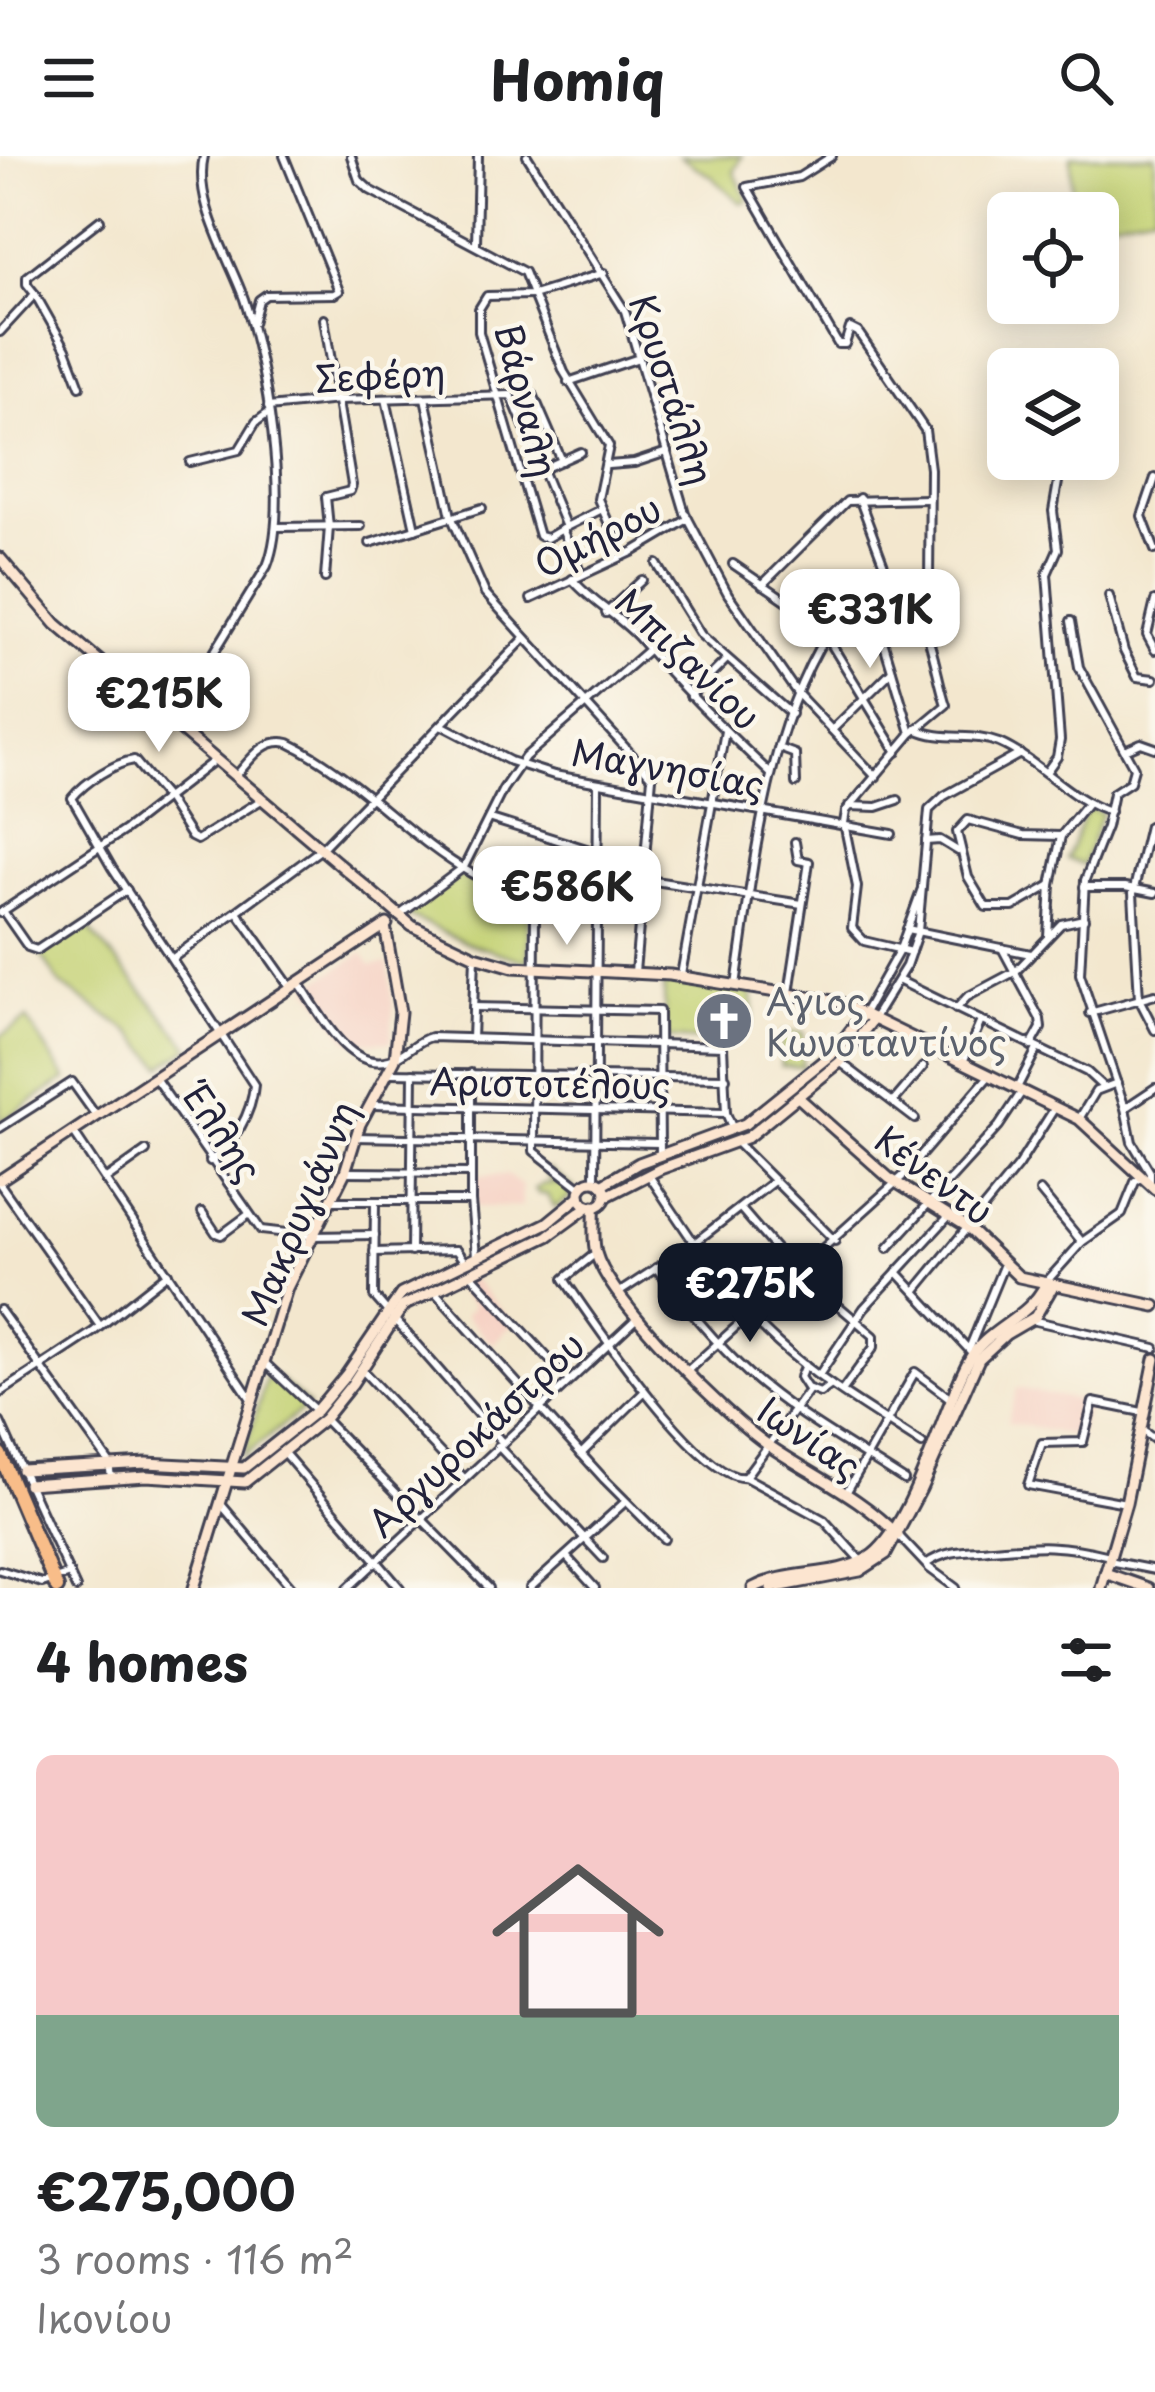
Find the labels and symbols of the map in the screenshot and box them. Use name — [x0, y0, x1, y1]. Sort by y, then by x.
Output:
street label: Κρυστάλλη — [617, 287, 729, 491]
street label: Βάρναλη — [483, 318, 573, 482]
street label: Σεφέρη — [313, 344, 447, 404]
street label: Ομήρου — [524, 480, 670, 590]
pin: €331K — [786, 569, 954, 671]
street label: Μπιζανίου — [604, 575, 774, 741]
pin: €215K — [75, 653, 243, 755]
street label: Μαγνησίας — [567, 723, 769, 811]
pin: €586K — [483, 846, 651, 948]
place label: Αγιος Κωνσταντίνος — [766, 973, 1007, 1068]
church icon: Αγιος Κωνσταντίνος — [693, 990, 755, 1052]
street label: Αριστοτέλους — [429, 1053, 671, 1111]
street label: Έλλης — [169, 1069, 276, 1192]
street label: Μακρυγιάννη — [226, 1092, 370, 1334]
street label: Κένεντυ — [865, 1112, 1005, 1236]
pin: €275K — [666, 1243, 834, 1345]
street label: Αργυροκάστρου — [355, 1318, 595, 1548]
street label: Ιωνίας — [748, 1383, 872, 1491]

